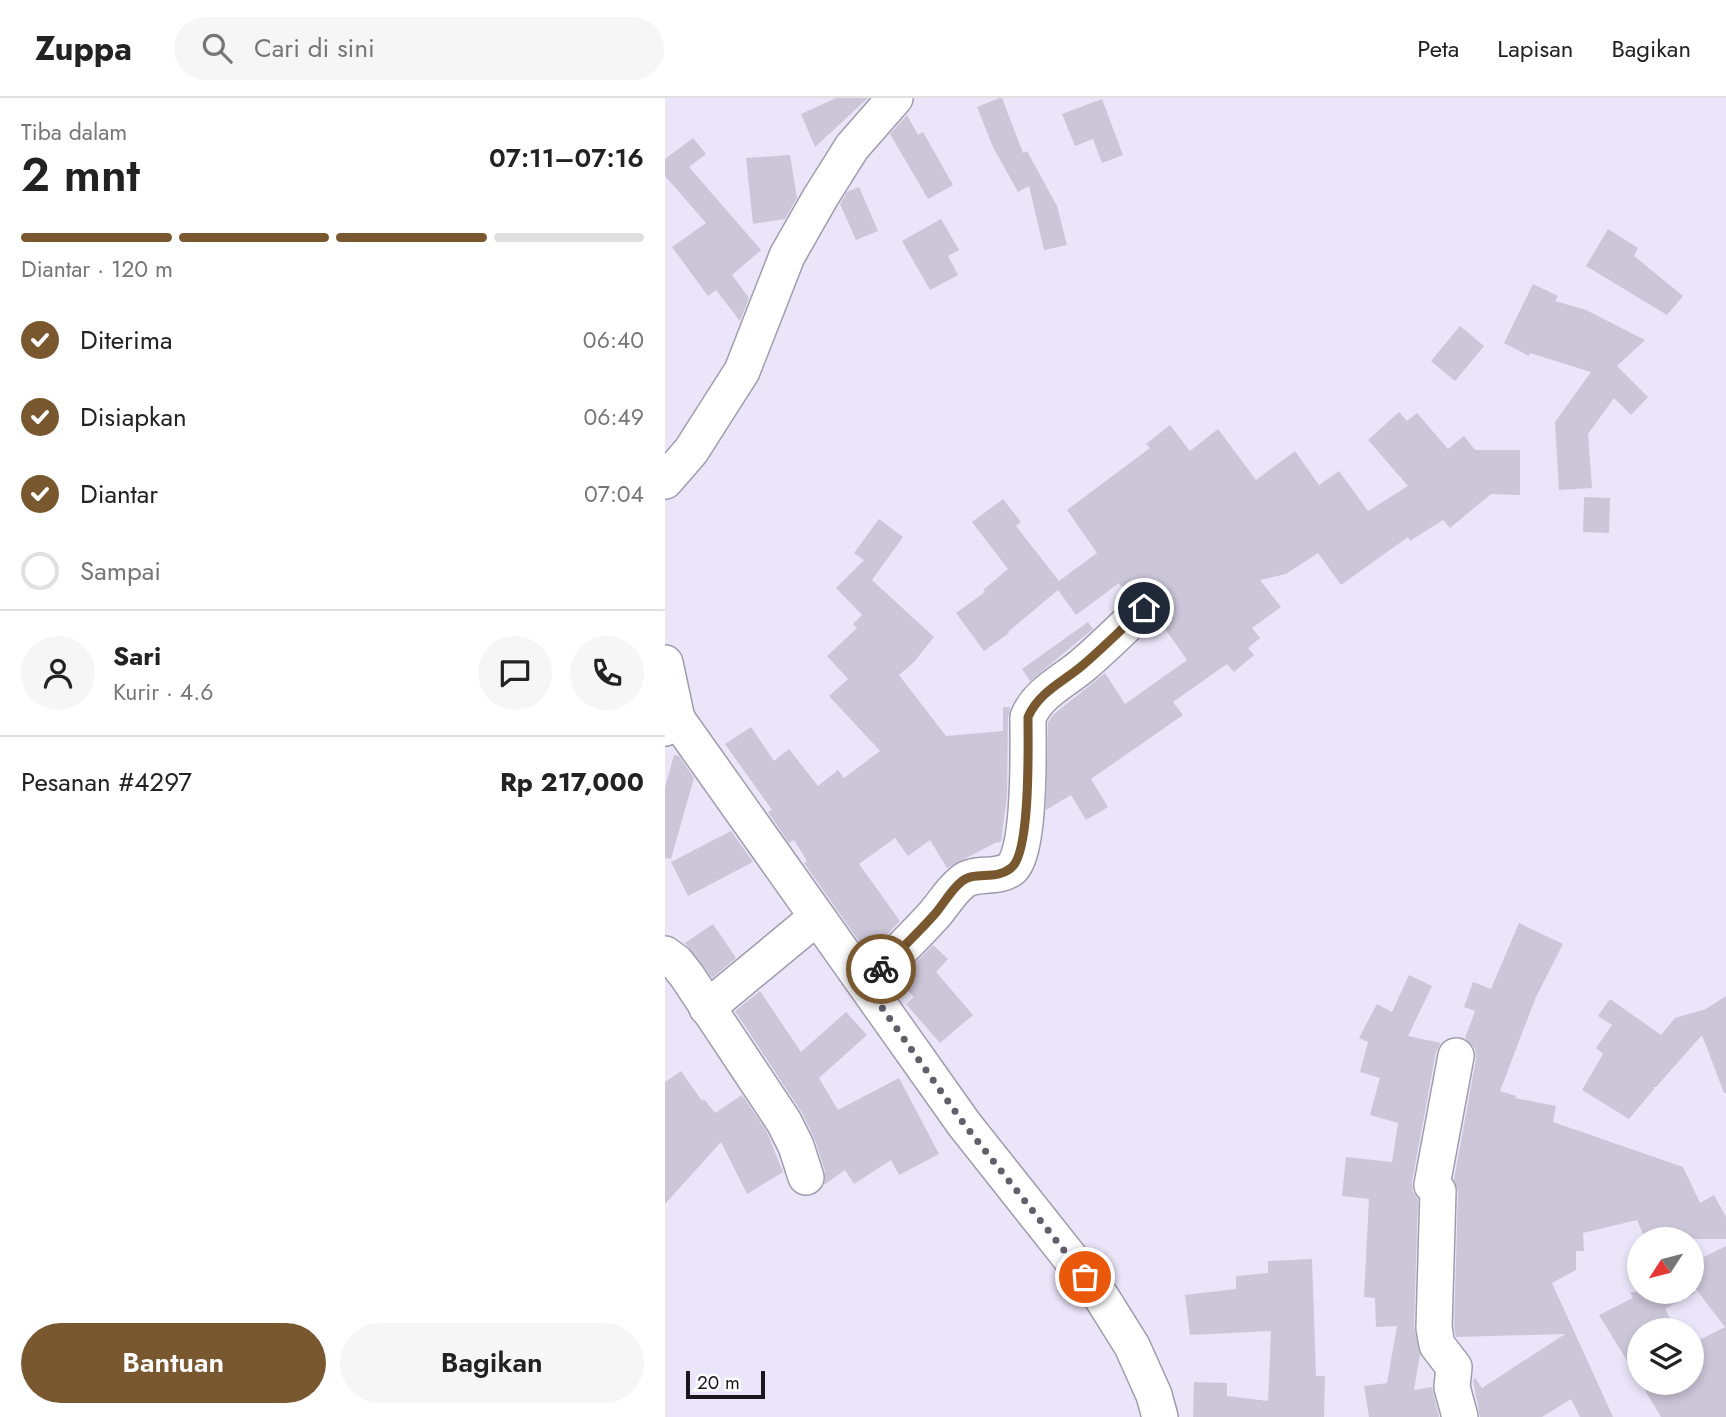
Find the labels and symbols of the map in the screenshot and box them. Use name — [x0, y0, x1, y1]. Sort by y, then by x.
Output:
pin — [1114, 578, 1174, 638]
courier — [846, 934, 916, 1004]
north arrow — [1627, 1227, 1705, 1304]
pin — [1055, 1247, 1115, 1307]
scale bar — [686, 1368, 765, 1400]

